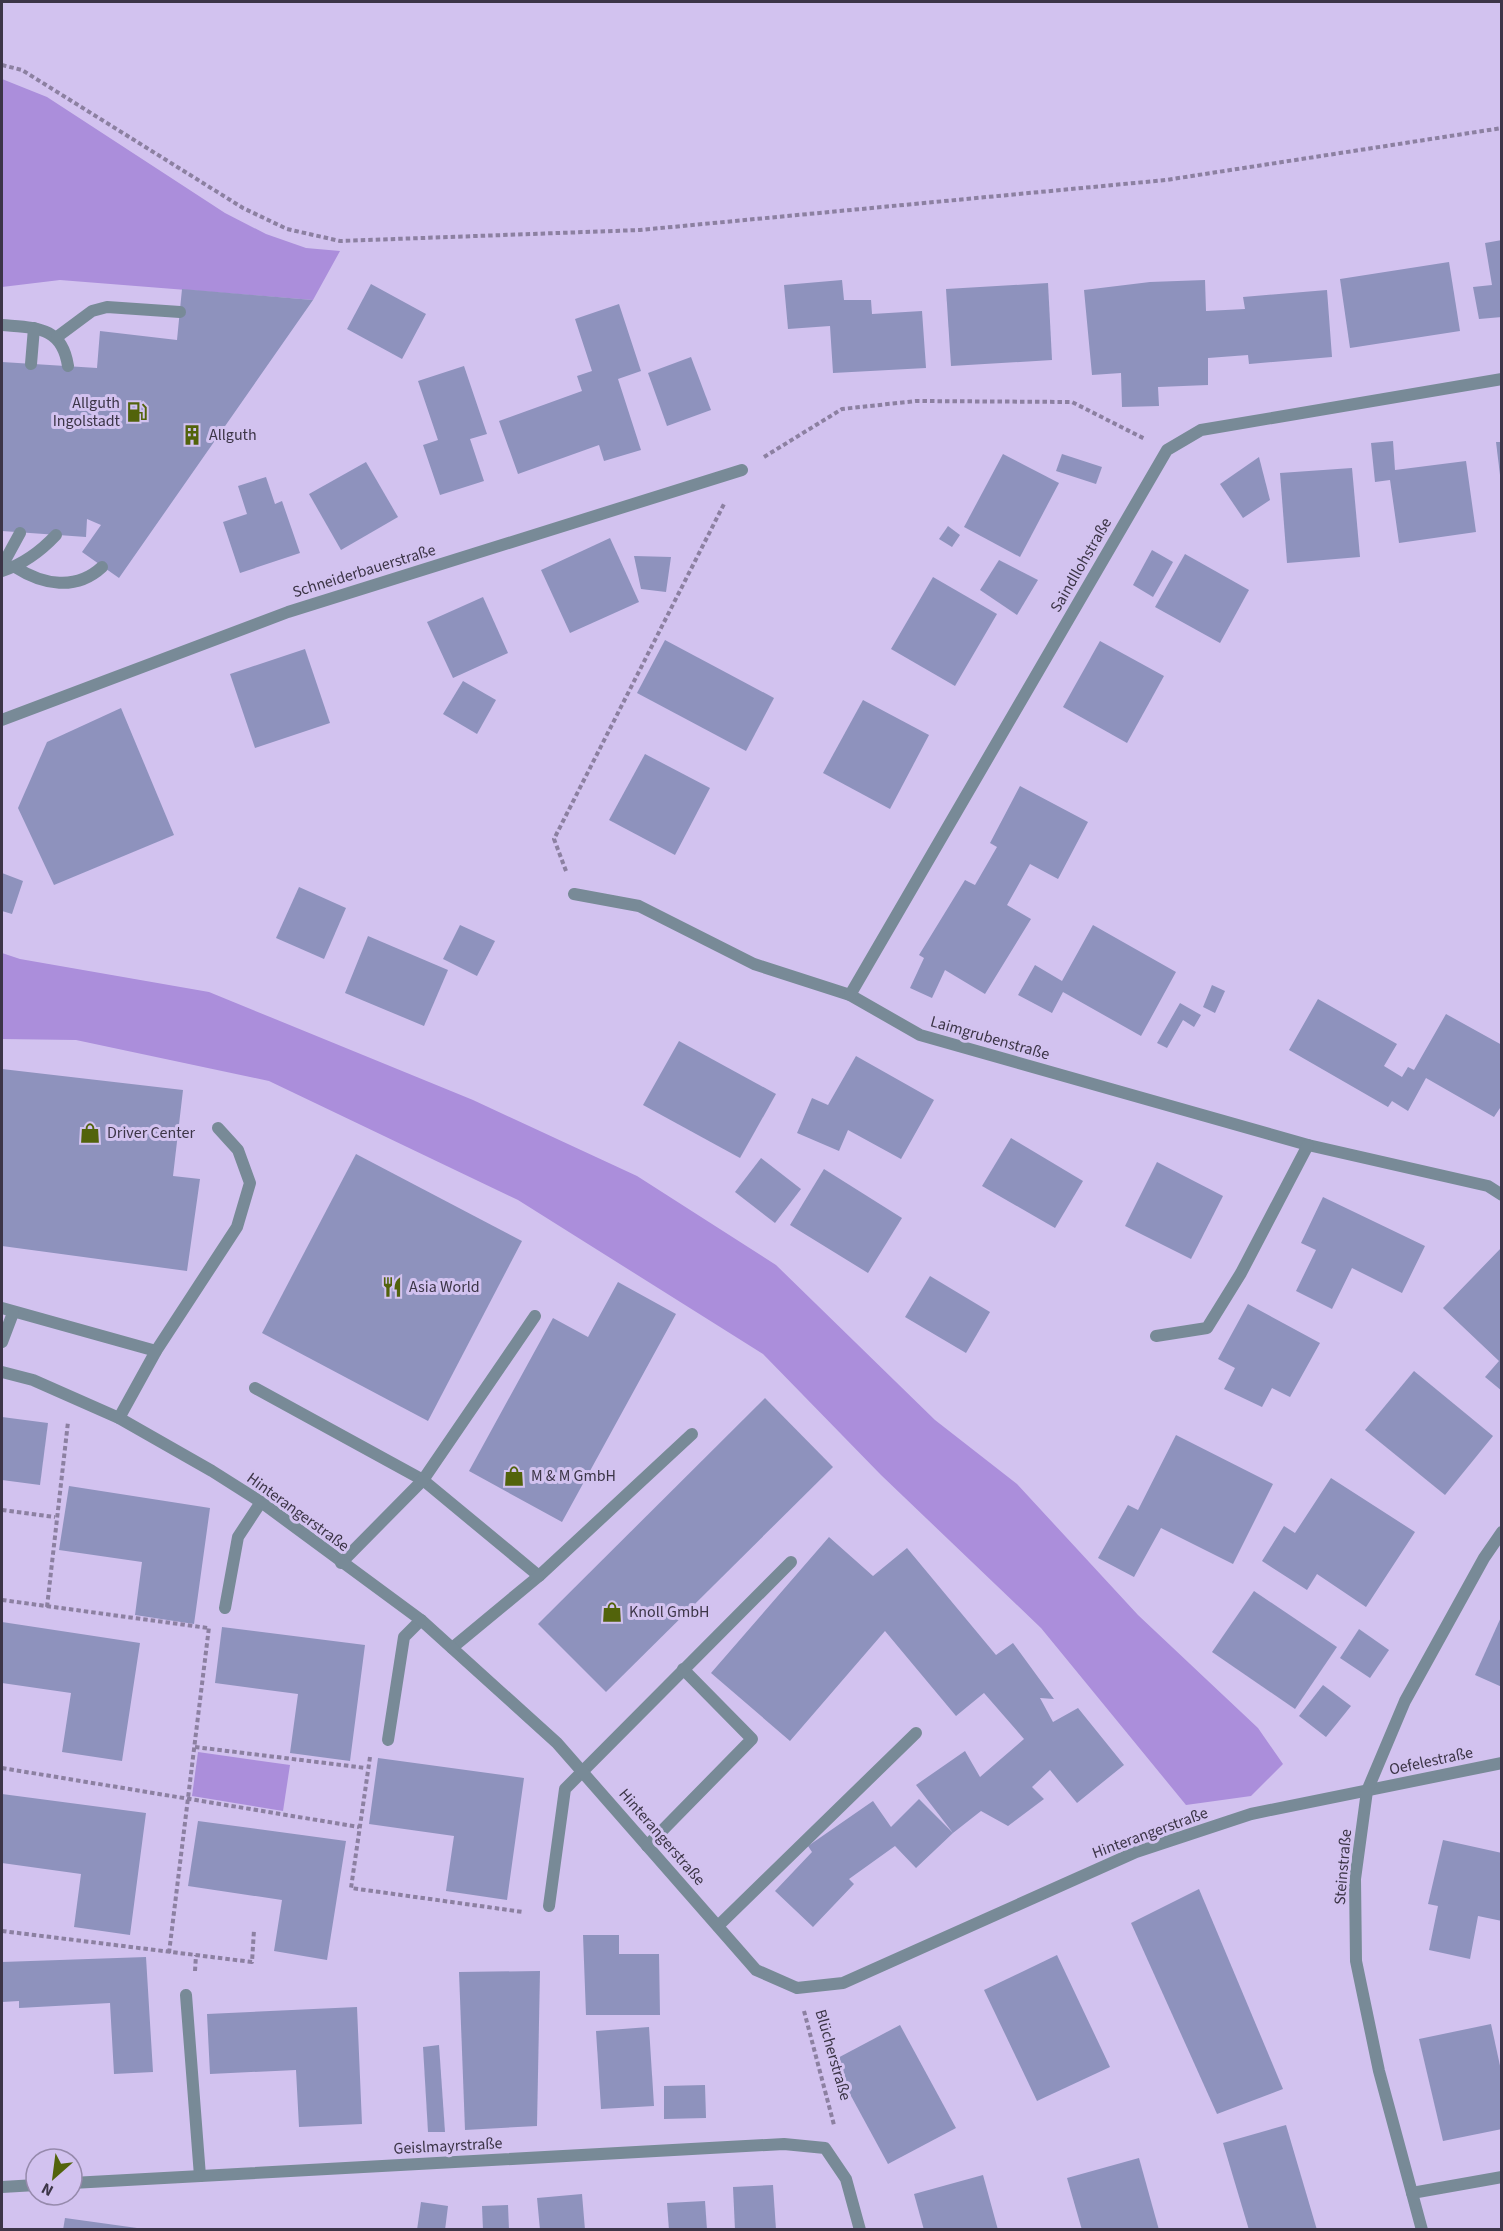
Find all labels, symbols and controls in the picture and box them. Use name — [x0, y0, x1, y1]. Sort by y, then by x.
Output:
place label: Allguth Ingolstadt — [53, 392, 121, 432]
fuel station icon: Allguth Ingolstadt — [125, 400, 149, 424]
building icon: Allguth — [180, 423, 204, 447]
place label: Allguth — [209, 424, 257, 446]
street label: Saindllohstraße — [1045, 514, 1117, 616]
street label: Schneiderbauerstraße — [290, 539, 438, 603]
street label: Laimgrubenstraße — [928, 1010, 1052, 1066]
shop icon: Driver Center — [78, 1121, 102, 1145]
place label: Driver Center — [107, 1122, 195, 1144]
restaurant icon: Asia World — [380, 1275, 404, 1299]
place label: Asia World — [409, 1276, 480, 1298]
shop icon: M & M GmbH — [502, 1464, 526, 1488]
place label: M & M GmbH — [531, 1465, 616, 1487]
street label: Hinterangerstraße — [242, 1467, 354, 1557]
shop icon: Knoll GmbH — [600, 1600, 624, 1624]
place label: Knoll GmbH — [629, 1601, 709, 1623]
street label: Oefelestraße — [1387, 1741, 1475, 1781]
street label: Hinterangerstraße — [614, 1784, 710, 1890]
street label: Hinterangerstraße — [1089, 1802, 1211, 1864]
street label: Steinstraße — [1329, 1828, 1357, 1906]
street label: Blücherstraße — [809, 2007, 857, 2103]
street label: Geislmayrstraße — [393, 2132, 503, 2160]
north arrow — [24, 2147, 84, 2207]
text: N — [38, 2177, 57, 2202]

